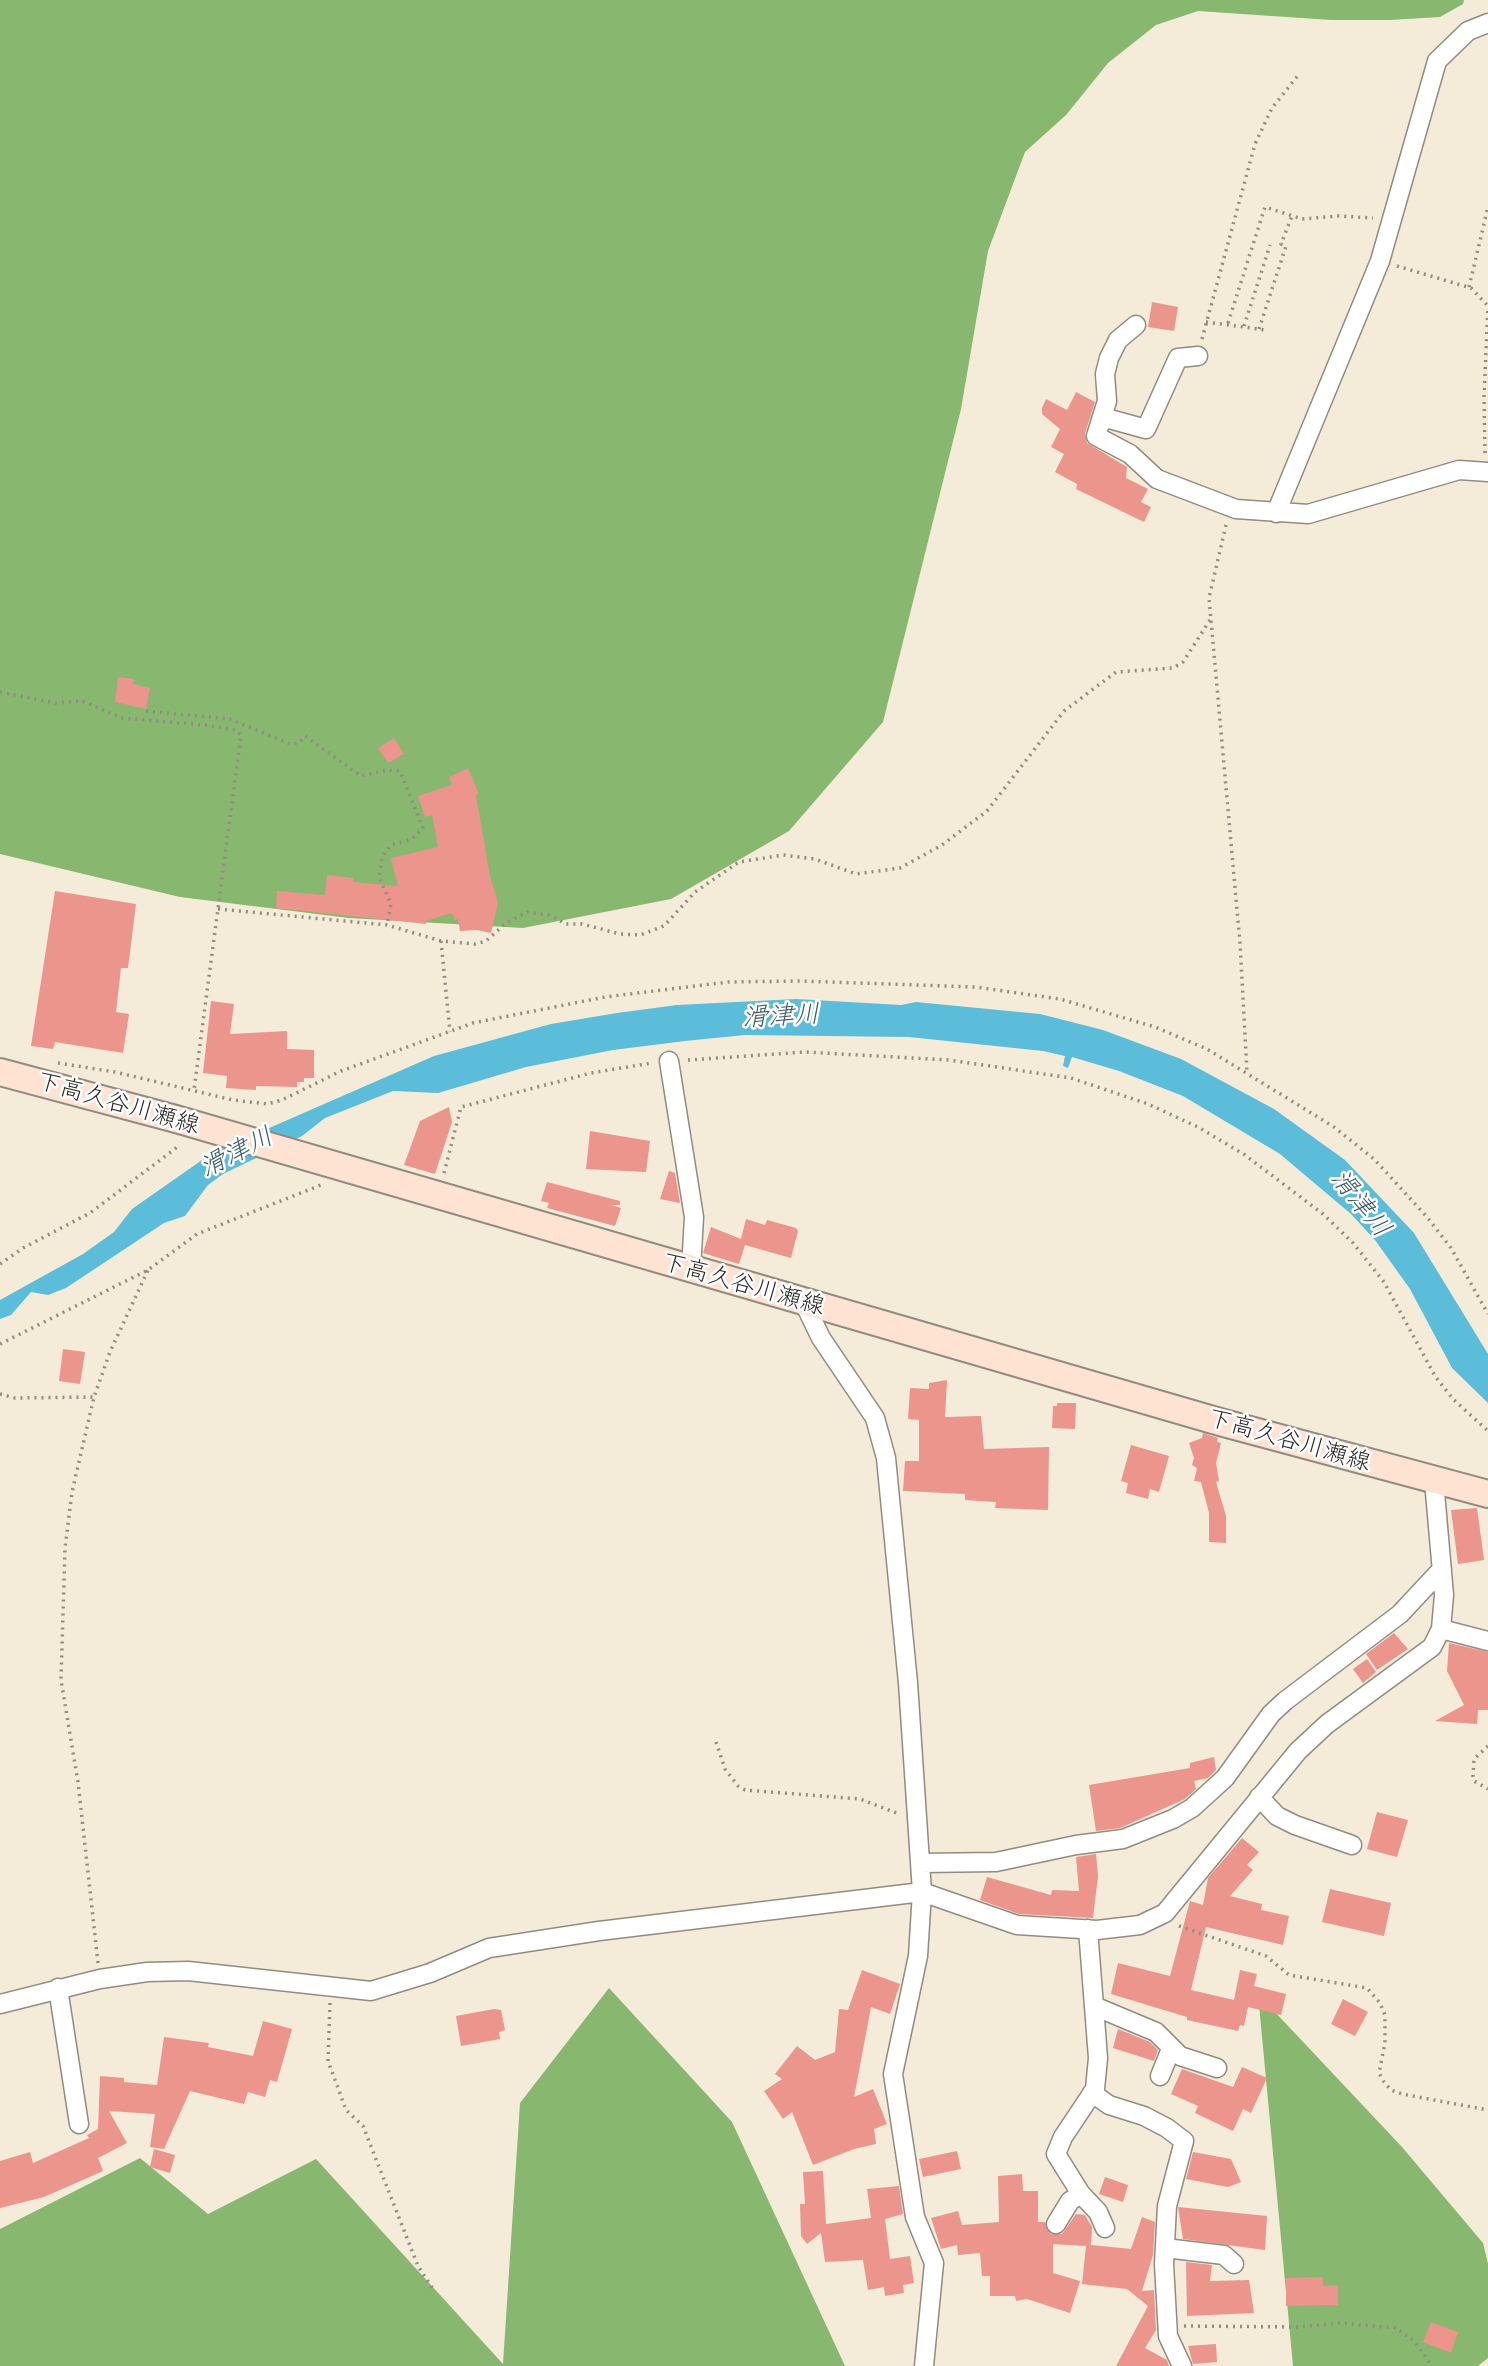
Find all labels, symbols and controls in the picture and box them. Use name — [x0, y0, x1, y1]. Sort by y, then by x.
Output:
water label: 滑津川 — [741, 999, 821, 1035]
street label: 下高久谷川瀬線 — [33, 1067, 203, 1141]
water label: 滑津川 — [195, 1121, 279, 1185]
water label: 滑津川 — [1323, 1164, 1397, 1244]
street label: 下高久谷川瀬線 — [658, 1248, 828, 1322]
street label: 下高久谷川瀬線 — [1204, 1404, 1374, 1478]

